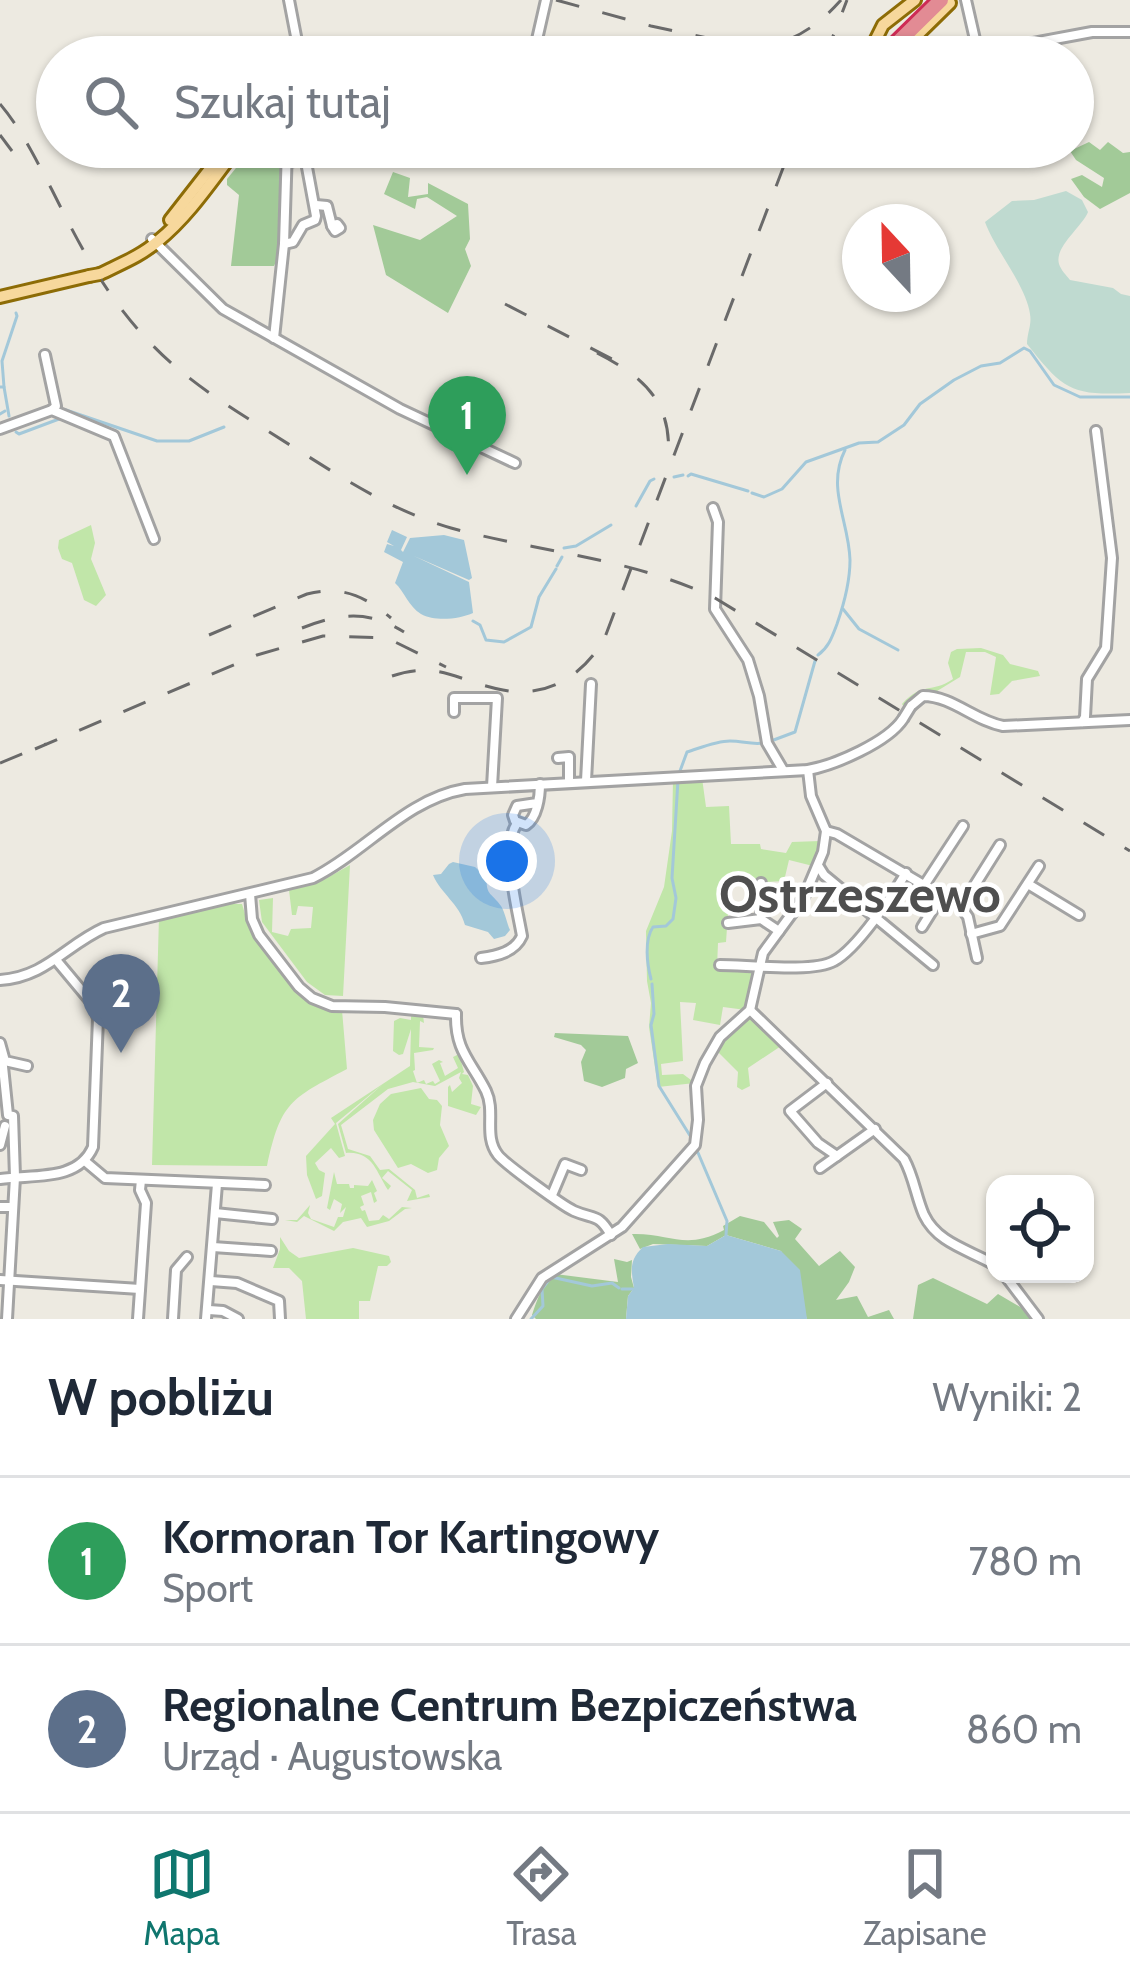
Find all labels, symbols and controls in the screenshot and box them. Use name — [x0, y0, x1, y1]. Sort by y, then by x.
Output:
search box — [36, 36, 1094, 168]
icon: search — [78, 69, 144, 135]
text: Szukaj tutaj — [174, 75, 391, 129]
north arrow — [842, 204, 950, 312]
pin: 1 — [428, 376, 506, 475]
your location — [477, 831, 537, 891]
district label: Ostrzeszewo — [719, 863, 1001, 925]
pin: 2 — [82, 954, 160, 1053]
map controls — [986, 1175, 1094, 1283]
button: locate — [986, 1175, 1094, 1283]
text: W pobliżu — [48, 1366, 274, 1428]
text: Wyniki: 2 — [933, 1373, 1082, 1421]
text: Kormoran Tor Kartingowy — [162, 1510, 659, 1564]
text: 1 — [80, 1537, 94, 1585]
text: 780 m — [969, 1537, 1082, 1585]
text: Sport — [162, 1564, 253, 1612]
text: Regionalne Centrum Bezpiczeństwa — [162, 1678, 857, 1732]
text: 2 — [77, 1705, 97, 1753]
text: 860 m — [966, 1705, 1082, 1753]
text: Urząd · Augustowska — [162, 1732, 502, 1780]
tab: Mapa — [143, 1841, 220, 1953]
tab: Trasa — [506, 1841, 577, 1953]
tab: Zapisane — [863, 1841, 987, 1953]

